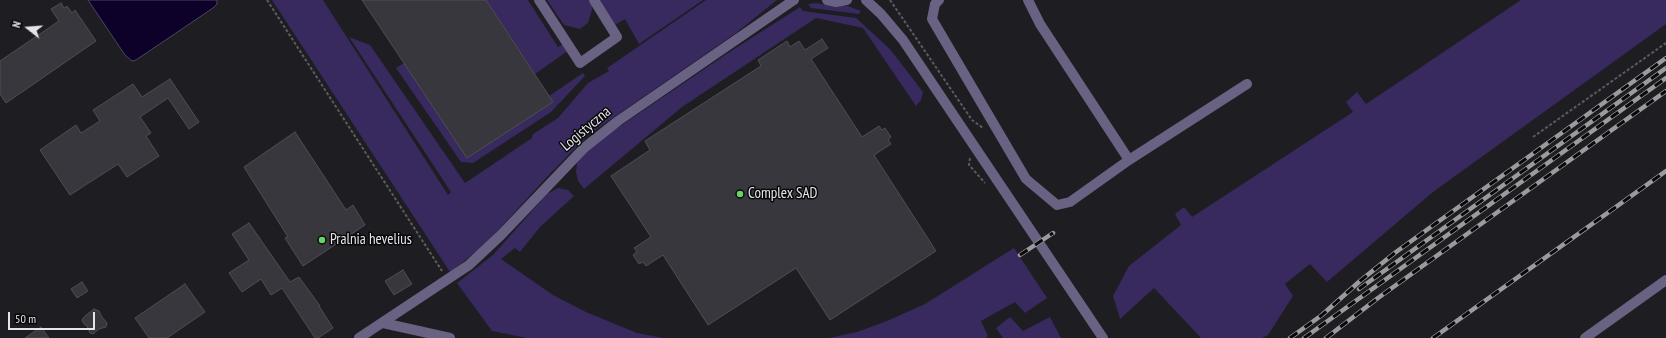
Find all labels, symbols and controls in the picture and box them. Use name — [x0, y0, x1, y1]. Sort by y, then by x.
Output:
north arrow — [8, 8, 48, 48]
text: N — [9, 20, 24, 29]
street label: Logistyczna — [557, 103, 615, 155]
place label: Complex SAD — [748, 185, 817, 203]
marker: Complex SAD — [735, 189, 745, 199]
place label: Pralnia hevelius — [330, 231, 412, 249]
marker: Pralnia hevelius — [317, 235, 327, 245]
scale bar — [10, 304, 97, 330]
text: 50 m — [15, 311, 36, 326]

